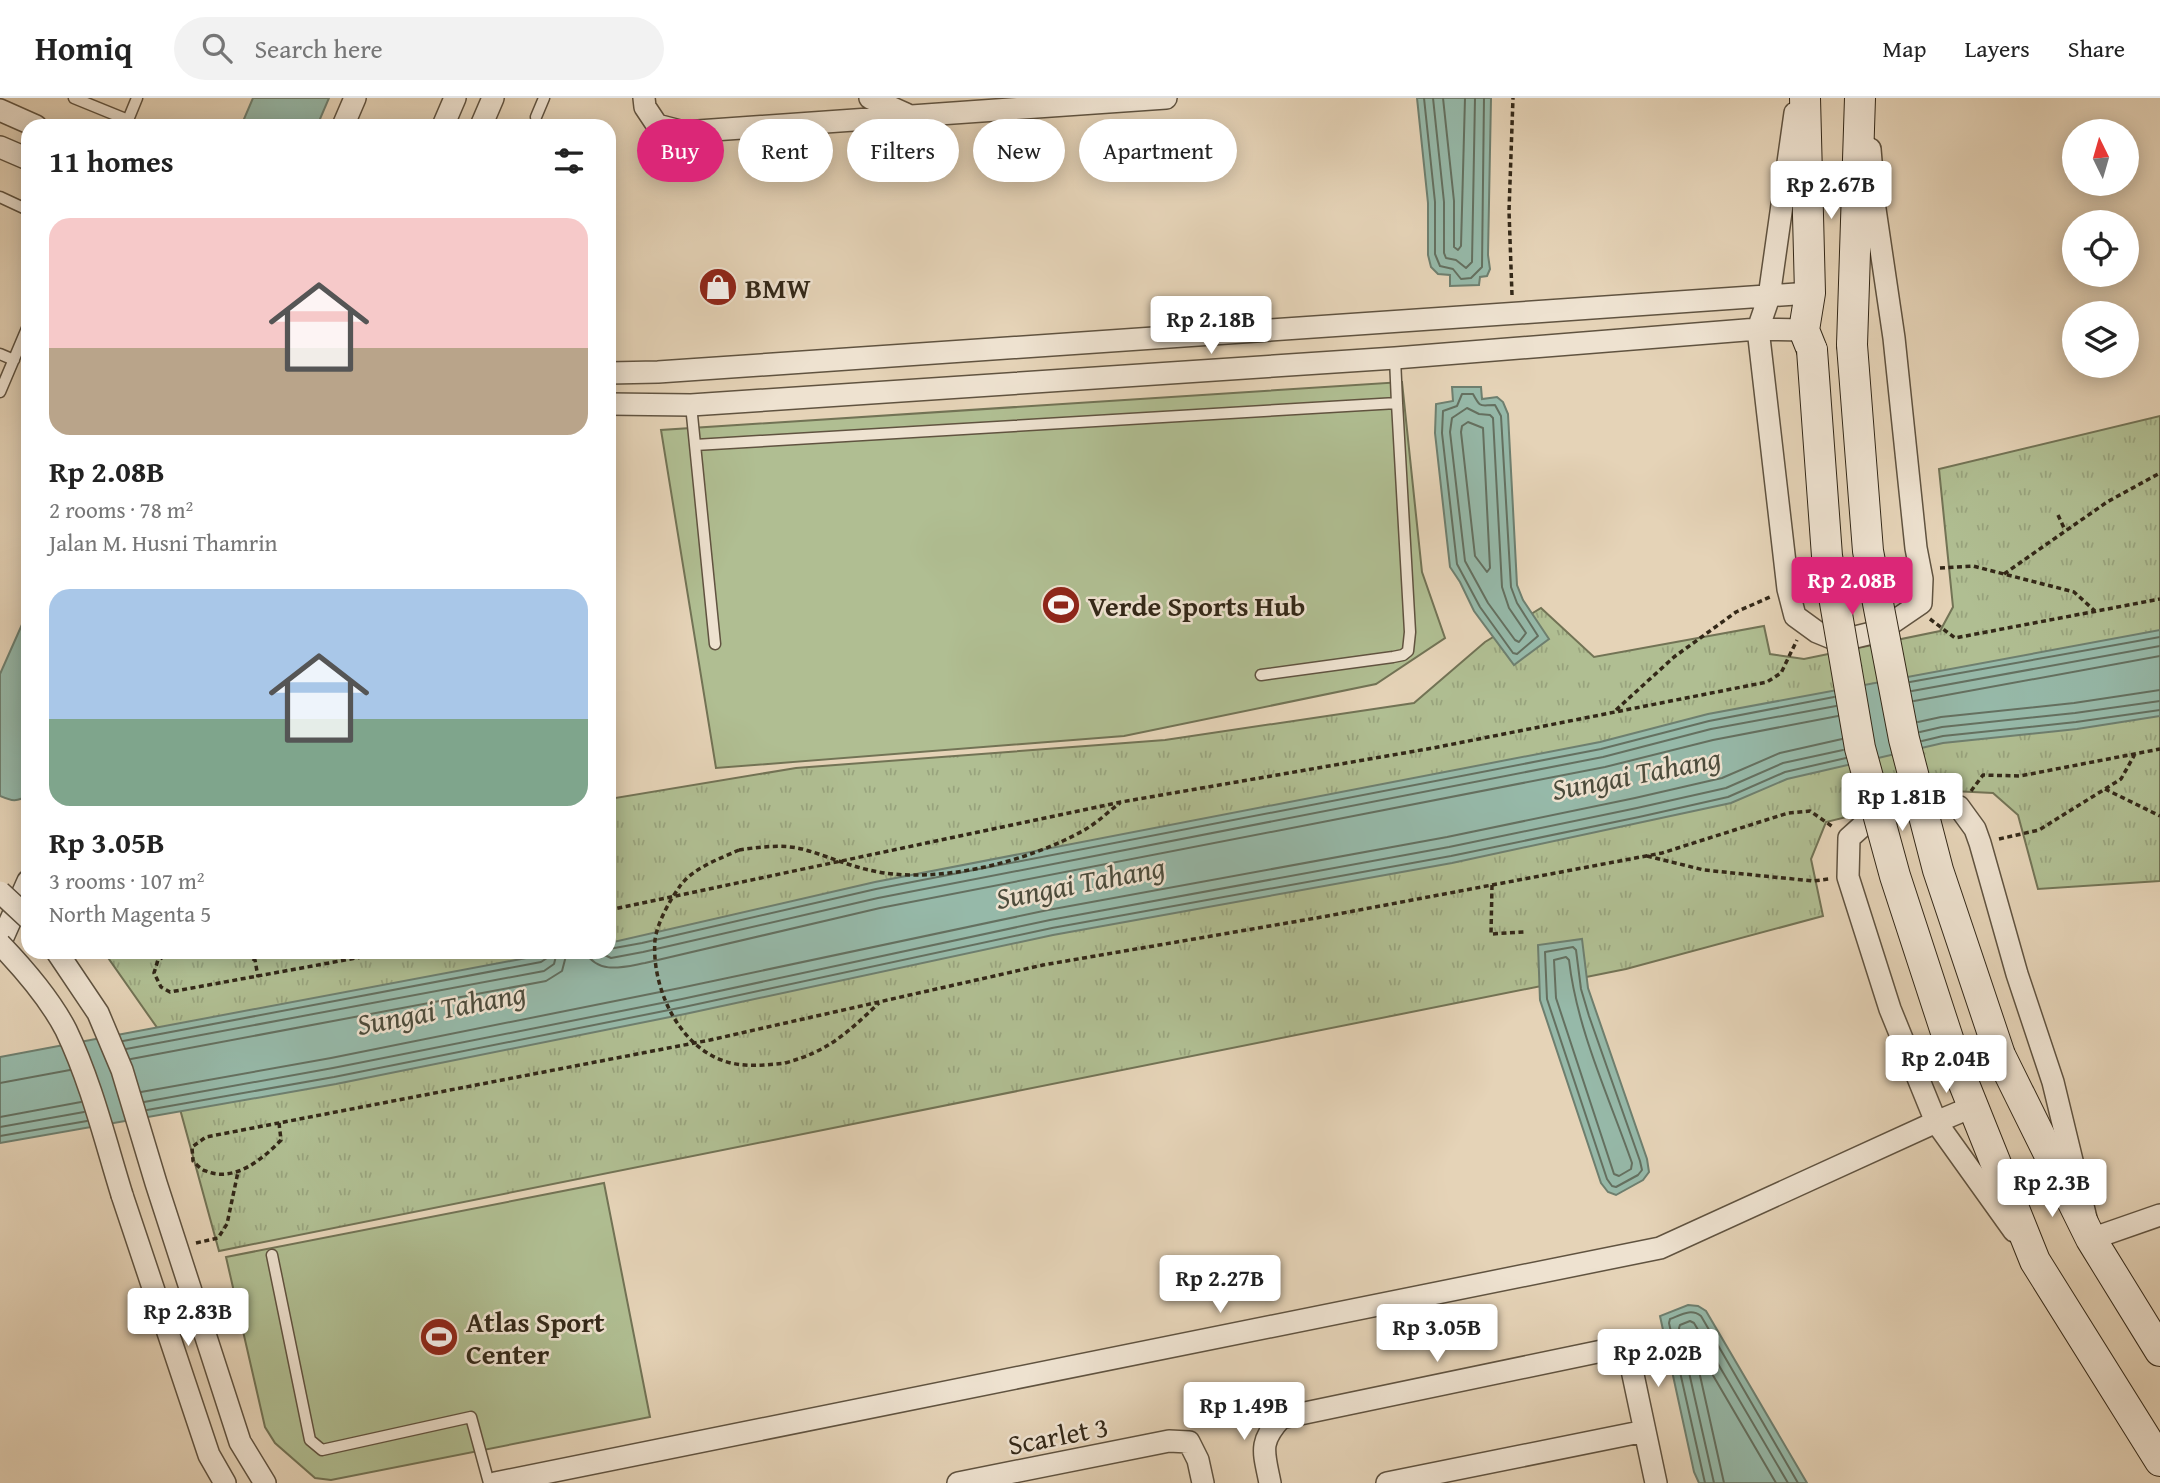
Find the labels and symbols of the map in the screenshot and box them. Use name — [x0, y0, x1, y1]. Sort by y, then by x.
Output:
north arrow — [2062, 119, 2138, 196]
pin: Rp 2.67B — [1759, 162, 1903, 221]
shop icon: BMW — [697, 266, 739, 308]
place label: BMW — [745, 267, 810, 308]
pin: Rp 2.18B — [1139, 296, 1283, 356]
pin: Rp 2.08B — [1780, 558, 1924, 617]
sports icon: Verde Sports Hub — [1040, 584, 1082, 626]
place label: Verde Sports Hub — [1088, 585, 1305, 626]
water label: Sungai Tahang — [1548, 735, 1725, 811]
pin: Rp 1.81B — [1830, 774, 1974, 833]
water label: Sungai Tahang — [992, 844, 1169, 920]
water label: Sungai Tahang — [353, 970, 530, 1046]
pin: Rp 2.04B — [1874, 1035, 2018, 1095]
pin: Rp 2.3B — [1987, 1160, 2117, 1219]
pin: Rp 2.27B — [1148, 1256, 1292, 1315]
pin: Rp 2.83B — [116, 1288, 260, 1348]
place label: Atlas Sport Center — [466, 1301, 605, 1374]
pin: Rp 3.05B — [1365, 1304, 1509, 1364]
sports icon: Atlas Sport Center — [418, 1316, 460, 1358]
pin: Rp 2.02B — [1586, 1330, 1730, 1389]
pin: Rp 1.49B — [1172, 1382, 1316, 1442]
street label: Scarlet 3 — [1004, 1405, 1112, 1465]

